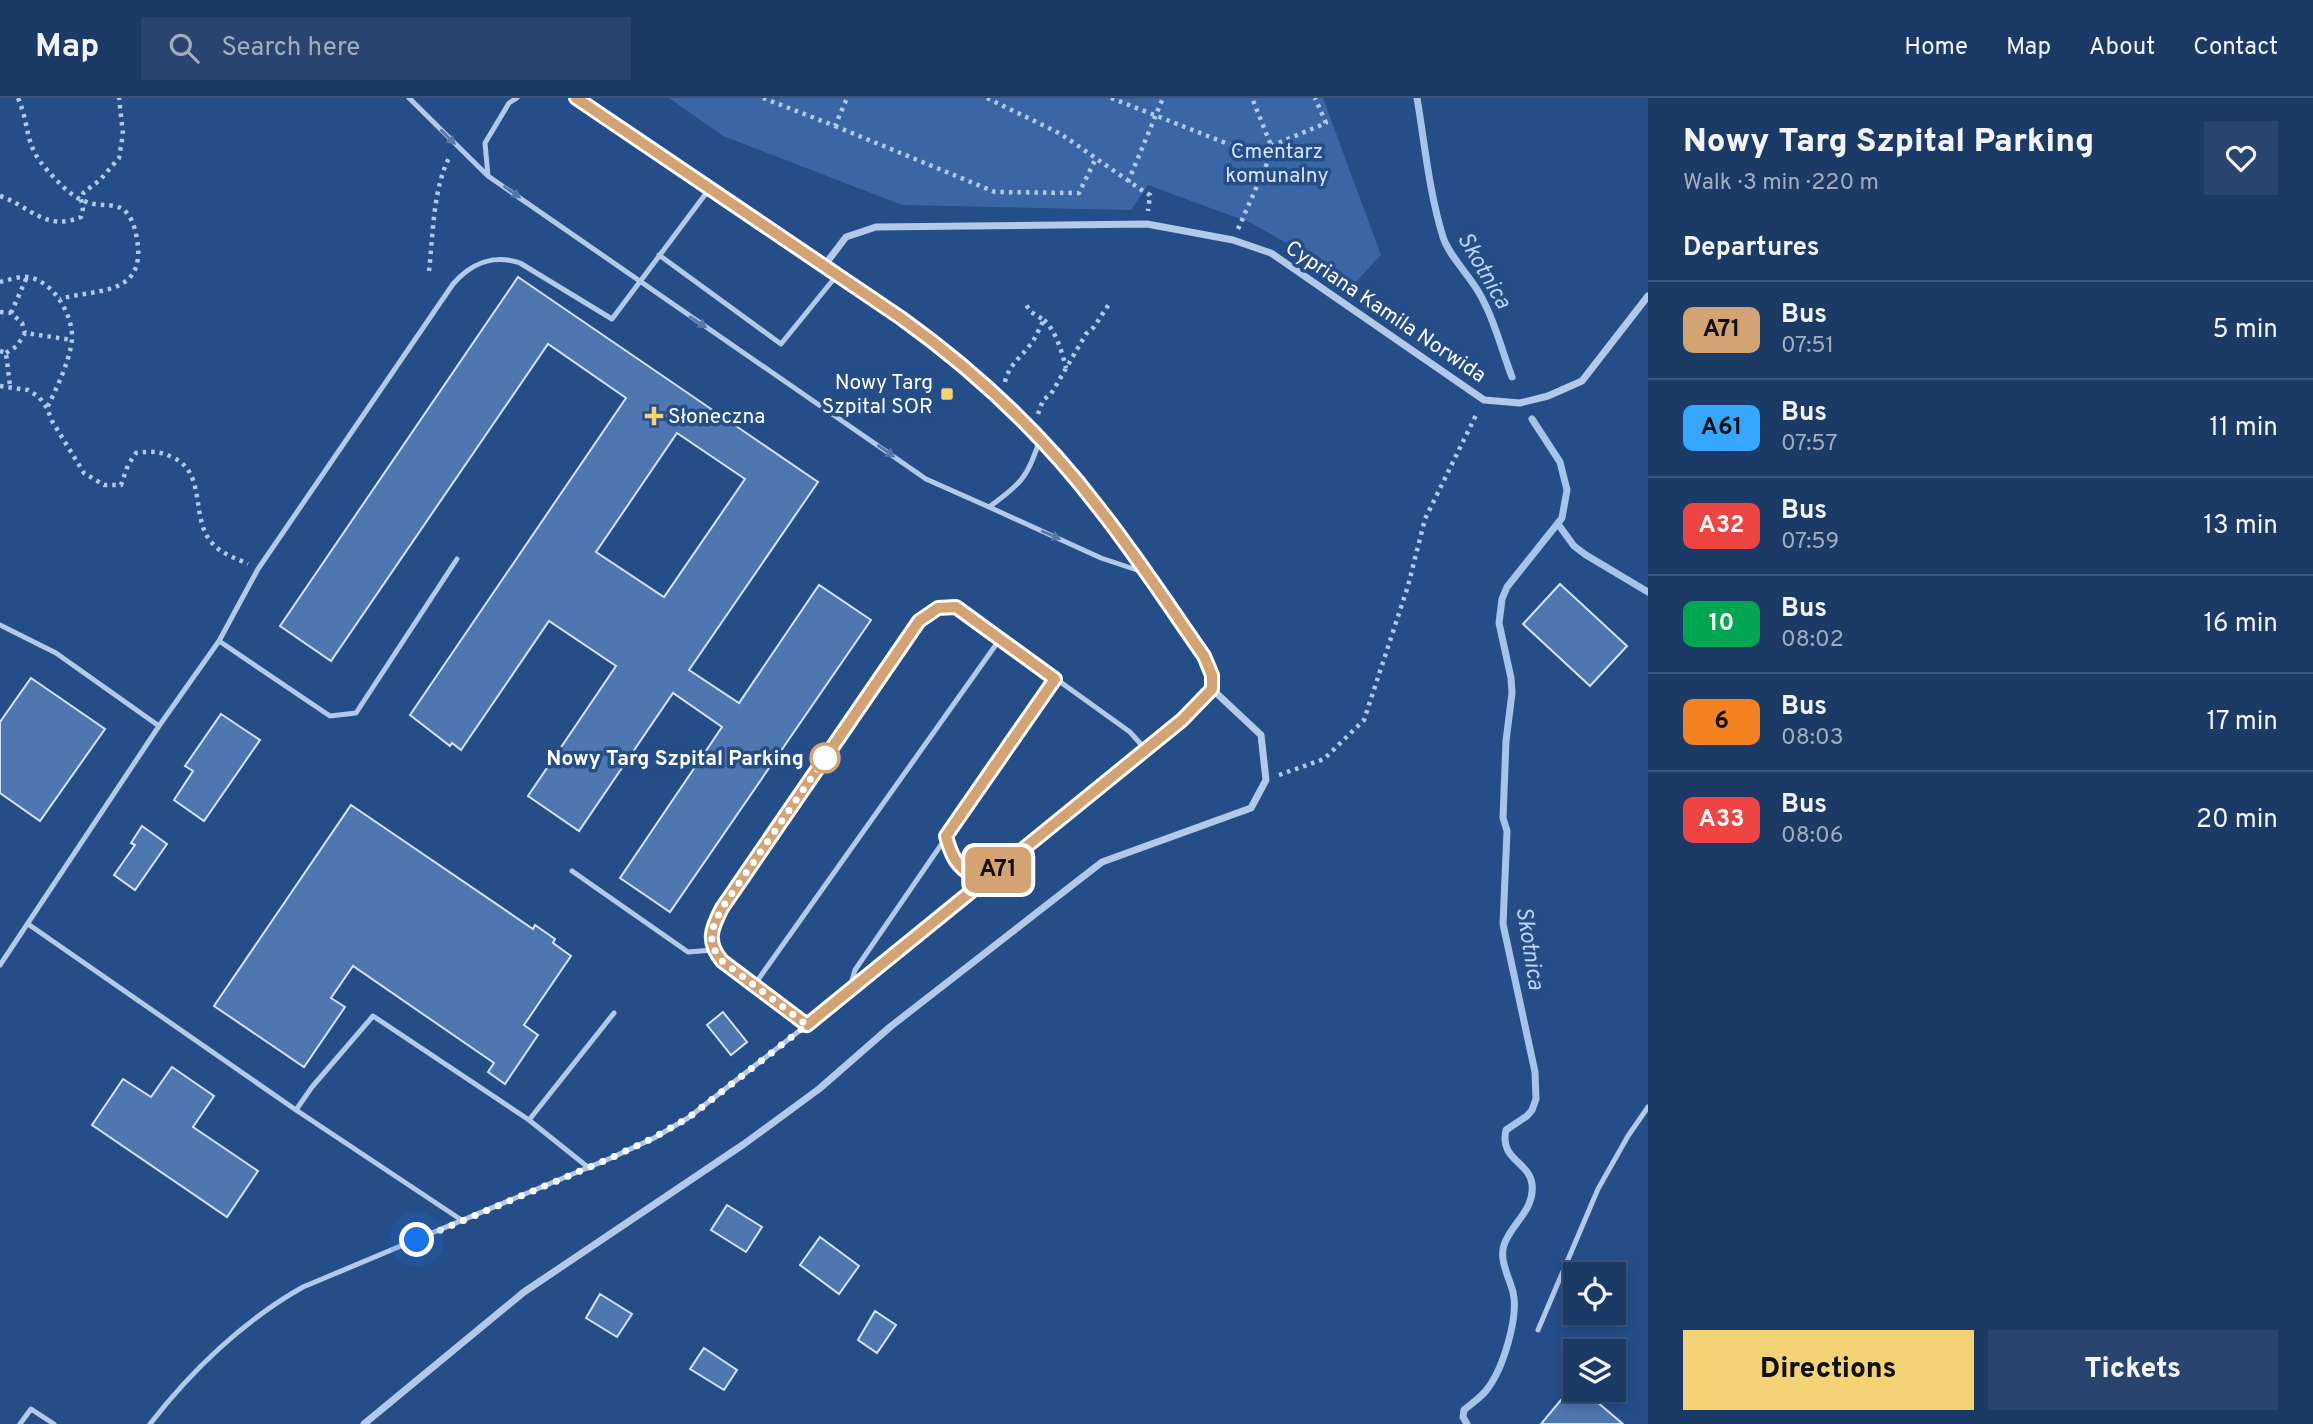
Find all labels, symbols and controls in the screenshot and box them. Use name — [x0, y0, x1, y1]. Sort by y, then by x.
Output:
search box — [141, 17, 631, 80]
text: Map — [35, 27, 99, 69]
icon: search — [165, 29, 203, 67]
text: Search here — [221, 32, 360, 65]
text: Home — [1904, 33, 1968, 63]
text: Map — [2006, 33, 2051, 63]
text: About — [2089, 33, 2155, 63]
text: Contact — [2193, 33, 2278, 63]
button: heart — [2204, 121, 2278, 195]
text: Nowy Targ Szpital Parking — [1683, 122, 2094, 164]
one-way arrow — [439, 129, 456, 145]
park label: Cmentarz komunalny — [1225, 139, 1329, 190]
text: Walk · 3 min · 220 m — [1683, 169, 1879, 198]
one-way arrow — [503, 185, 521, 199]
water label: Skotnica — [1449, 228, 1516, 315]
text: Departures — [1683, 232, 1820, 265]
street label: Cypriana Kamila Norwida — [1280, 235, 1491, 390]
text: Bus — [1781, 299, 1827, 332]
text: 5 min — [2212, 314, 2278, 347]
one-way arrow — [689, 315, 707, 329]
text: A71 — [1703, 315, 1740, 345]
text: 07:51 — [1781, 332, 1834, 361]
place label: Nowy Targ Szpital SOR — [822, 370, 933, 421]
marker: Nowy Targ Szpital SOR — [939, 386, 955, 402]
text: Bus — [1781, 397, 1827, 430]
place label: Słoneczna — [668, 404, 765, 431]
marker: Słoneczna — [646, 408, 662, 424]
text: 11 min — [2209, 412, 2278, 445]
text: A61 — [1701, 413, 1742, 443]
text: 07:57 — [1781, 430, 1837, 459]
one-way arrow — [877, 444, 895, 458]
text: Bus — [1781, 495, 1827, 528]
text: 13 min — [2203, 510, 2278, 543]
text: A32 — [1699, 511, 1744, 541]
text: 07:59 — [1781, 528, 1839, 557]
one-way arrow — [1041, 529, 1061, 541]
text: Bus — [1781, 593, 1827, 626]
text: 16 min — [2203, 608, 2278, 641]
text: 10 — [1709, 609, 1734, 639]
text: 08:02 — [1781, 626, 1844, 655]
text: Bus — [1781, 691, 1827, 724]
text: 17 min — [2206, 706, 2278, 739]
text: 6 — [1714, 707, 1729, 737]
text: 08:03 — [1781, 724, 1844, 753]
marker: Nowy Targ Szpital Parking — [810, 743, 840, 773]
place label: Nowy Targ Szpital Parking — [546, 746, 804, 773]
text: Bus — [1781, 789, 1827, 822]
text: 20 min — [2196, 804, 2278, 837]
text: A33 — [1699, 805, 1744, 835]
text: 08:06 — [1781, 822, 1844, 851]
line badge: A71 — [958, 847, 1038, 893]
text: A71 — [979, 855, 1017, 885]
water label: Skotnica — [1508, 905, 1549, 992]
your location — [399, 1222, 434, 1257]
map controls — [1563, 1262, 1626, 1402]
button: locate — [1563, 1262, 1626, 1325]
button: Directions — [1683, 1330, 1974, 1410]
button: Tickets — [1988, 1330, 2278, 1410]
button: layers — [1563, 1339, 1626, 1402]

